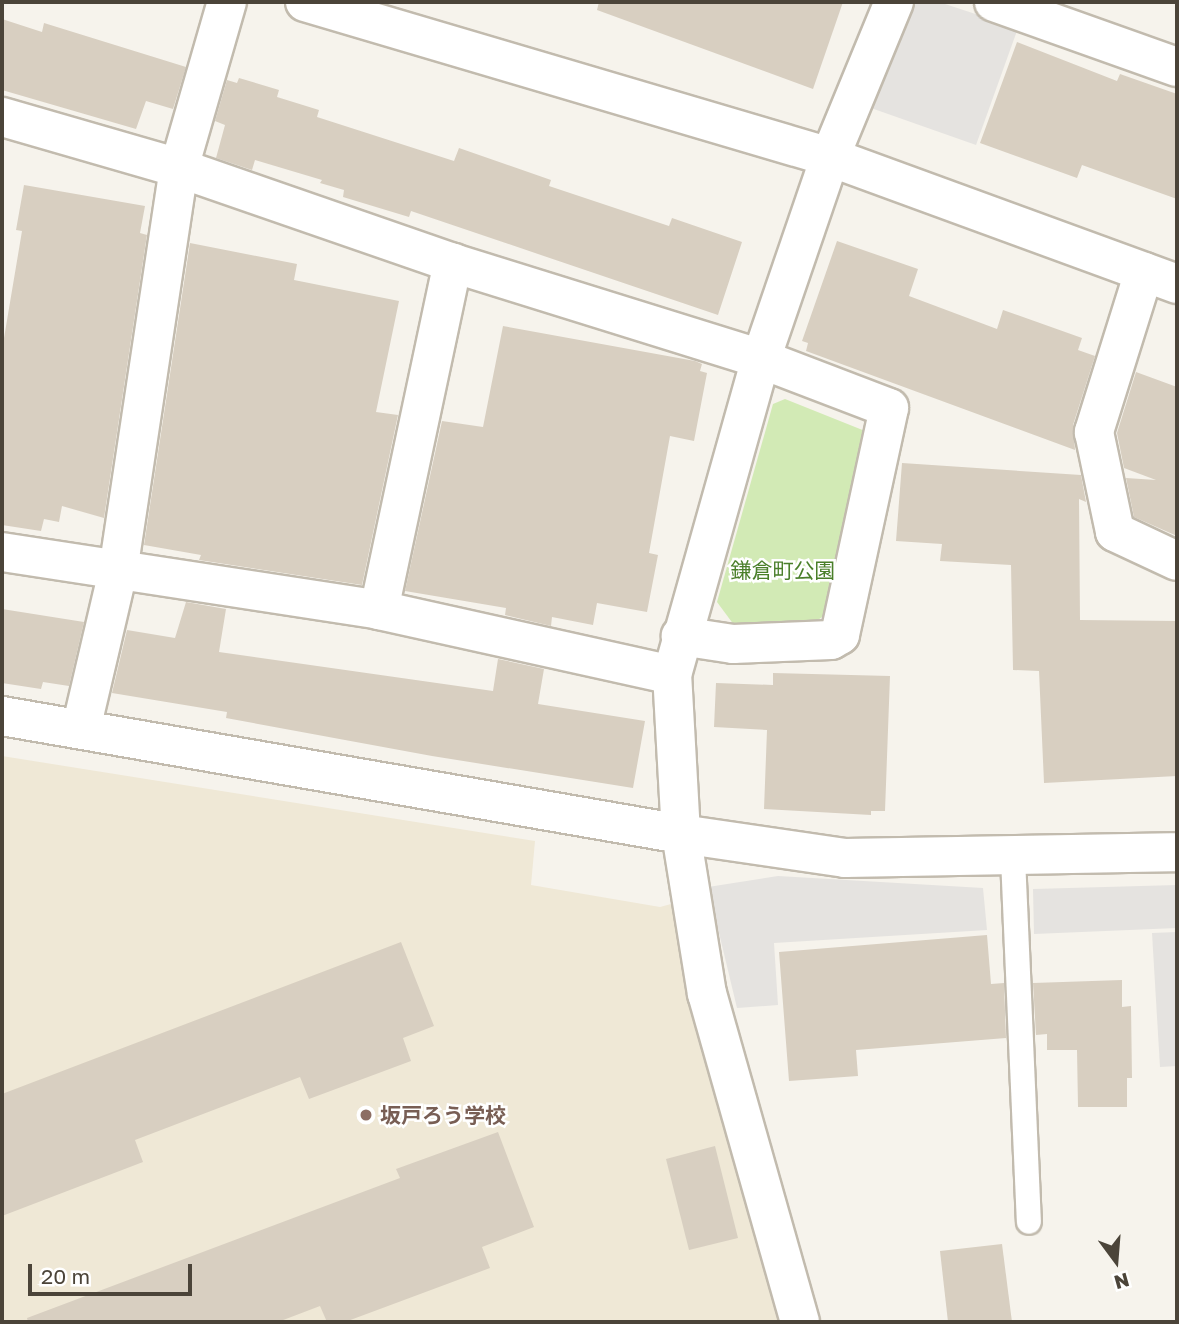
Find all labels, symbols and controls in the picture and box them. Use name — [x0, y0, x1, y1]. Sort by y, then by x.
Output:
park label: 鎌倉町公園 — [731, 557, 835, 583]
place label: 坂戸ろう学校 — [380, 1102, 506, 1128]
marker: 坂戸ろう学校 — [358, 1107, 374, 1123]
north arrow — [1081, 1226, 1151, 1296]
scale bar — [32, 1250, 196, 1294]
text: 20 m — [41, 1263, 90, 1289]
text: N — [1112, 1269, 1132, 1295]

